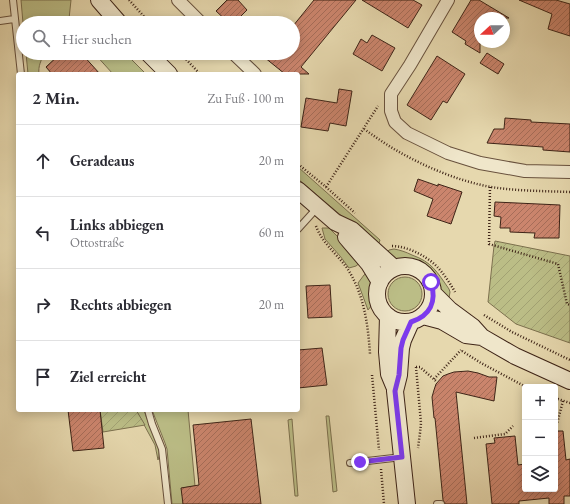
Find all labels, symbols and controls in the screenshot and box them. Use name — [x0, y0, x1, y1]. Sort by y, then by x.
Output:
north arrow — [474, 12, 510, 48]
search box — [16, 16, 300, 60]
icon: search — [30, 27, 52, 49]
text: Hier suchen — [62, 29, 132, 48]
text: 2 Min. — [32, 87, 79, 109]
text: Zu Fuß · 100 m — [207, 90, 284, 107]
icon: ahead — [32, 150, 54, 172]
text: Geradeaus — [70, 151, 134, 170]
text: 20 m — [259, 152, 284, 169]
text: Links abbiegen — [70, 215, 164, 234]
icon: left — [32, 222, 54, 244]
text: 60 m — [259, 224, 284, 241]
text: Ottostraße — [70, 234, 124, 251]
route start — [422, 273, 440, 291]
icon: right — [32, 294, 54, 316]
text: Rechts abbiegen — [70, 295, 172, 314]
text: 20 m — [259, 296, 284, 313]
icon: arrive — [32, 366, 54, 388]
text: Ziel erreicht — [70, 367, 146, 386]
map controls — [522, 384, 558, 492]
button: + — [522, 384, 558, 420]
button: − — [522, 420, 558, 456]
route end — [351, 453, 369, 471]
button: layers — [522, 456, 558, 492]

